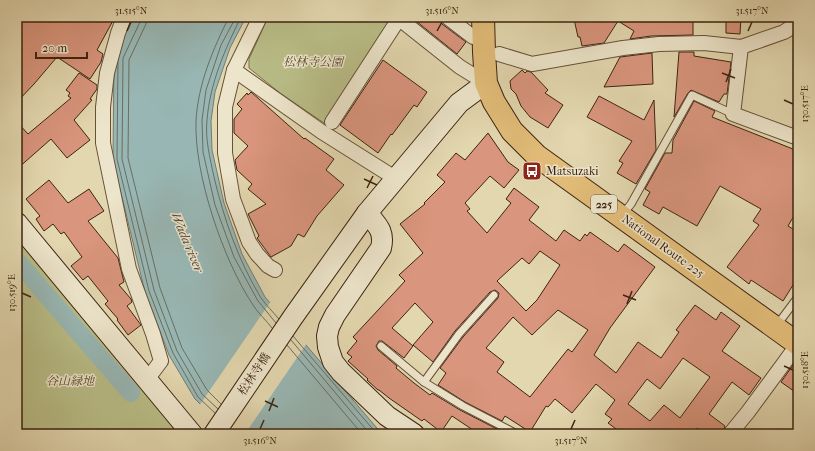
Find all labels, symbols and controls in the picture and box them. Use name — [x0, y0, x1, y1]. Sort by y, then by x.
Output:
text: 31.515°N — [115, 5, 148, 17]
text: 31.516°N — [425, 5, 459, 17]
text: 31.517°N — [735, 5, 769, 17]
scale bar — [36, 34, 87, 60]
text: 20 m — [42, 41, 67, 55]
park label: 松林寺公園 — [283, 55, 345, 69]
text: 130.517°E — [799, 85, 811, 123]
bus stop icon: Matsuzaki — [521, 160, 543, 182]
place label: Matsuzaki — [546, 164, 599, 178]
road number: 225 — [591, 195, 617, 213]
water label: Wada river — [168, 210, 207, 275]
street label: National Route 225 — [619, 211, 707, 281]
text: 130.519°E — [6, 274, 18, 312]
street label: 松林寺橋 — [235, 350, 273, 398]
text: 130.518°E — [799, 351, 811, 389]
park label: 谷山緑地 — [46, 374, 96, 388]
text: 31.516°N — [243, 435, 277, 447]
text: 31.517°N — [554, 435, 588, 447]

